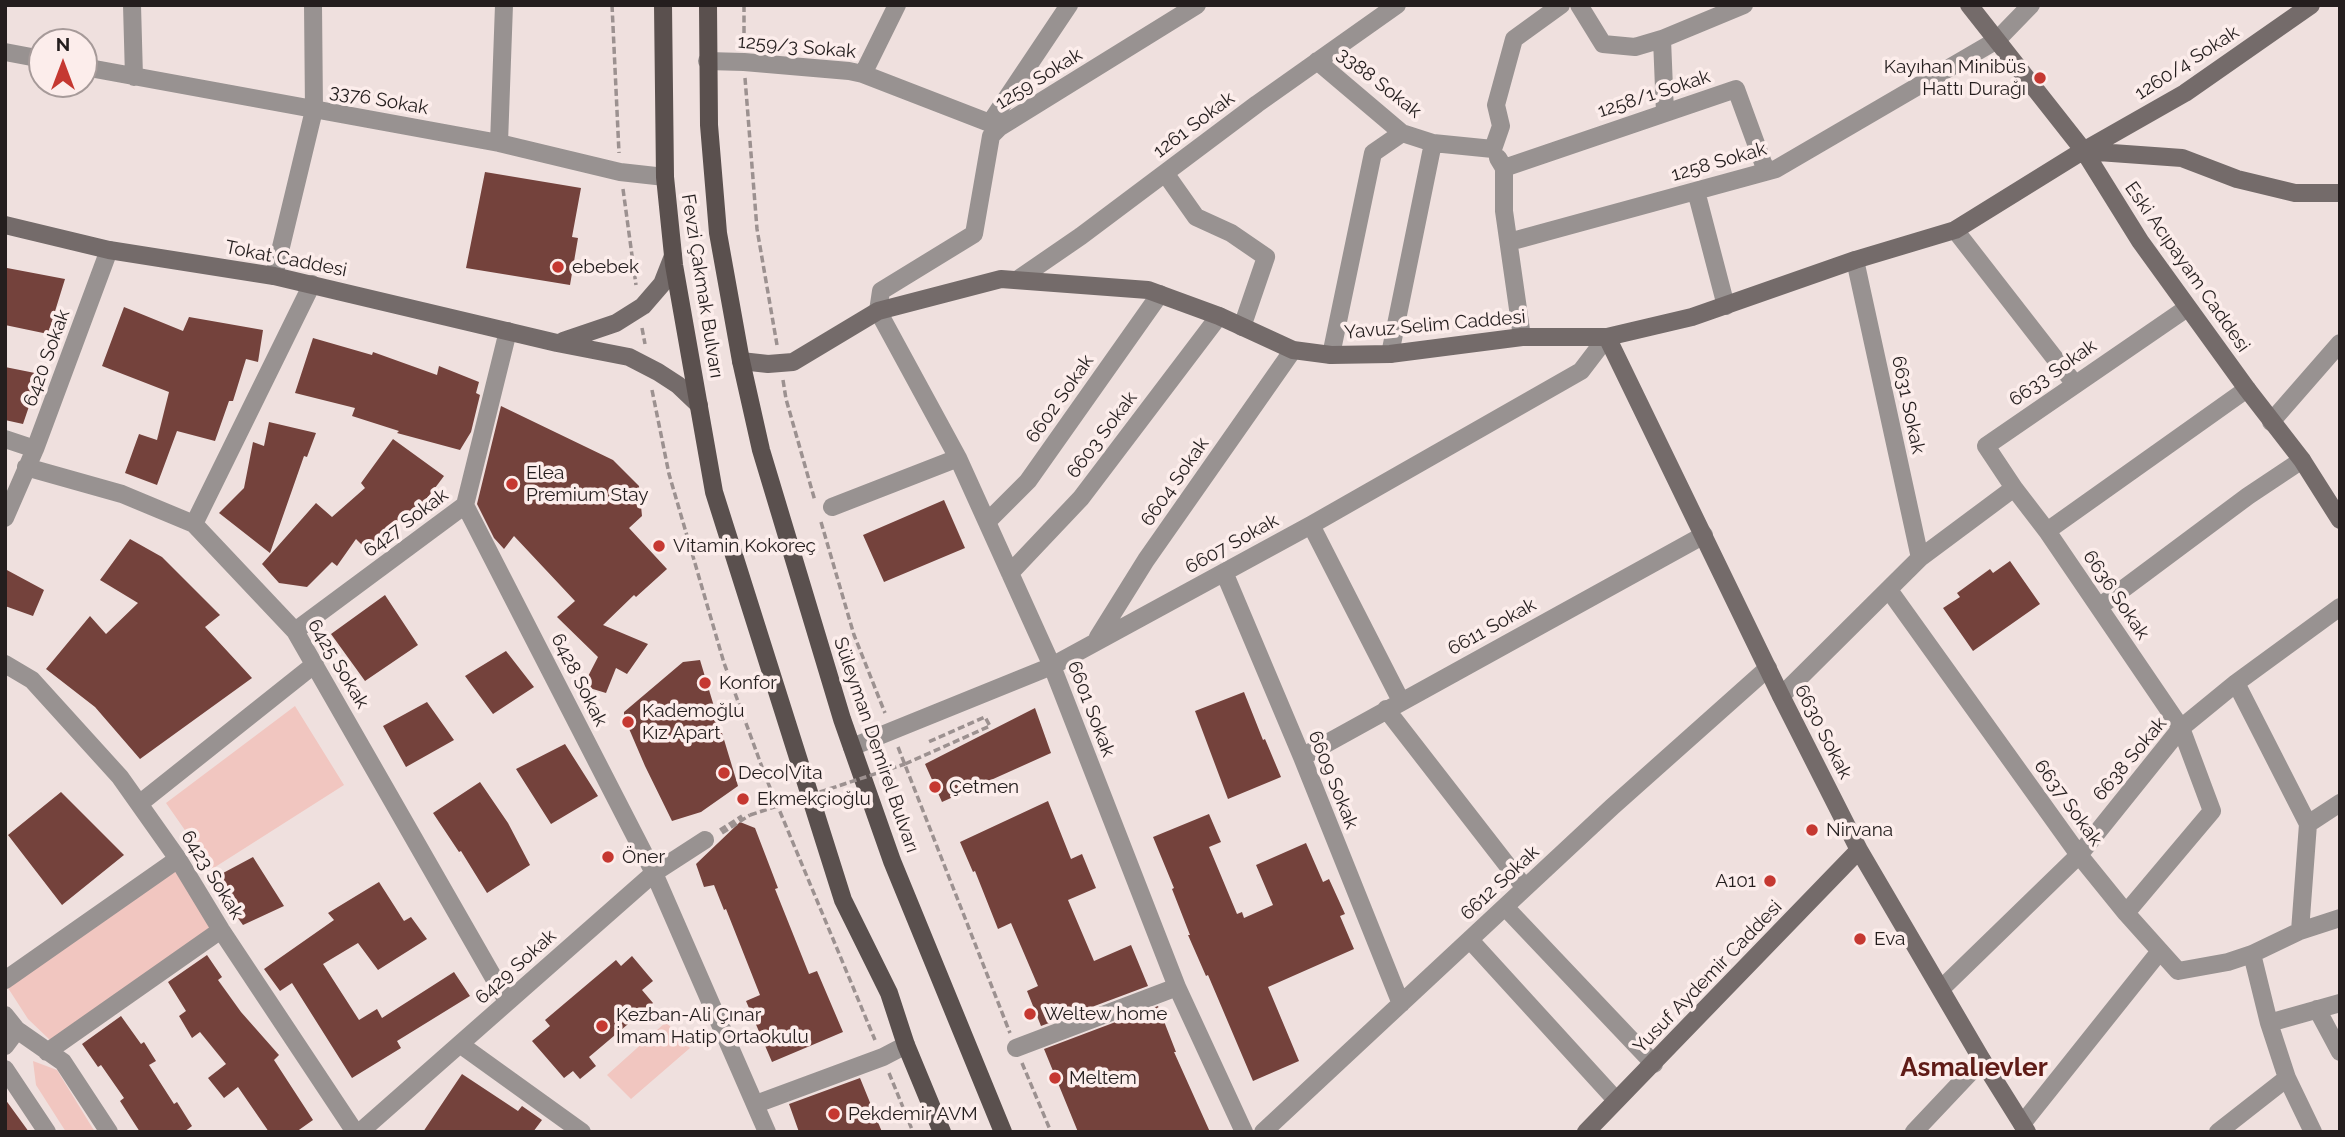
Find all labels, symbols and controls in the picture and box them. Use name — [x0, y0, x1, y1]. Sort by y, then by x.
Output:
street label: 1260/4 Sokak — [2131, 21, 2243, 105]
north arrow — [28, 28, 98, 98]
street label: 1259/3 Sokak — [737, 30, 857, 64]
text: N — [56, 33, 70, 55]
street label: 1259 Sokak — [992, 43, 1086, 115]
street label: 3388 Sokak — [1332, 43, 1426, 123]
place label: Kayıhan Minibüs Hattı Durağı — [1884, 56, 2026, 100]
street label: 1258/1 Sokak — [1595, 65, 1713, 123]
marker: Kayıhan Minibüs Hattı Durağı — [2032, 70, 2048, 86]
street label: 3376 Sokak — [328, 80, 430, 120]
street label: 1261 Sokak — [1149, 87, 1239, 163]
street label: 1258 Sokak — [1669, 138, 1769, 186]
street label: Eski Acıpayam Caddesi — [2119, 177, 2255, 357]
street label: Fevzi Çakmak Bulvarı — [676, 192, 728, 380]
street label: Tokat Caddesi — [223, 236, 349, 282]
place label: ebebek — [572, 256, 639, 278]
marker: ebebek — [550, 259, 566, 275]
street label: 6420 Sokak — [19, 306, 75, 410]
street label: Yavuz Selim Caddesi — [1343, 306, 1527, 344]
street label: 6633 Sokak — [2005, 335, 2101, 411]
street label: 6602 Sokak — [1021, 350, 1099, 448]
street label: 6631 Sokak — [1887, 354, 1929, 456]
street label: 6603 Sokak — [1062, 387, 1142, 483]
street label: 6604 Sokak — [1136, 433, 1214, 531]
place label: Elea Premium Stay — [526, 462, 649, 506]
marker: Elea Premium Stay — [504, 476, 520, 492]
street label: 6427 Sokak — [359, 484, 453, 562]
street label: 6607 Sokak — [1182, 509, 1282, 579]
place label: Vitamin Kokoreç — [673, 535, 816, 557]
marker: Vitamin Kokoreç — [651, 538, 667, 554]
street label: 6636 Sokak — [2078, 546, 2154, 644]
street label: 6611 Sokak — [1444, 593, 1540, 661]
street label: 6425 Sokak — [302, 615, 374, 713]
street label: 6428 Sokak — [546, 630, 612, 730]
street label: Süleyman Demirel Bulvarı — [828, 634, 924, 856]
street label: 6601 Sokak — [1062, 658, 1120, 760]
place label: Konfor — [719, 672, 777, 694]
marker: Konfor — [697, 675, 713, 691]
street label: 6630 Sokak — [1790, 681, 1856, 783]
place label: Kademoğlu Kız Apart — [642, 700, 745, 744]
street label: 6638 Sokak — [2088, 712, 2172, 806]
marker: Kademoğlu Kız Apart — [620, 714, 636, 730]
street label: 6609 Sokak — [1303, 728, 1363, 832]
street label: 6637 Sokak — [2029, 755, 2107, 851]
place label: Deco|Vita — [738, 762, 823, 784]
marker: Deco|Vita — [716, 765, 732, 781]
place label: Çetmen — [949, 776, 1019, 798]
marker: Çetmen — [927, 779, 943, 795]
place label: Ekmekçioğlu — [757, 788, 871, 810]
marker: Ekmekçioğlu — [735, 791, 751, 807]
place label: Nirvana — [1826, 819, 1893, 841]
marker: Nirvana — [1804, 822, 1820, 838]
street label: 6423 Sokak — [176, 827, 248, 923]
street label: 6612 Sokak — [1456, 841, 1544, 925]
place label: Öner — [622, 846, 665, 868]
marker: Öner — [600, 849, 616, 865]
place label: A101 — [1715, 870, 1756, 892]
marker: A101 — [1762, 873, 1778, 889]
street label: Yusuf Aydemir Caddesi — [1629, 896, 1787, 1058]
street label: 6429 Sokak — [471, 925, 561, 1009]
place label: Eva — [1874, 928, 1905, 950]
marker: Eva — [1852, 931, 1868, 947]
place label: Weltew home — [1044, 1003, 1167, 1025]
place label: Kezban-Ali Çınar İmam Hatip Ortaokulu — [616, 1004, 809, 1048]
marker: Weltew home — [1022, 1006, 1038, 1022]
marker: Kezban-Ali Çınar İmam Hatip Ortaokulu — [594, 1018, 610, 1034]
district label: Asmalıevler — [1900, 1052, 2048, 1084]
place label: Meltem — [1069, 1067, 1137, 1089]
marker: Meltem — [1047, 1070, 1063, 1086]
place label: Pekdemir AVM — [848, 1103, 978, 1125]
marker: Pekdemir AVM — [826, 1106, 842, 1122]

